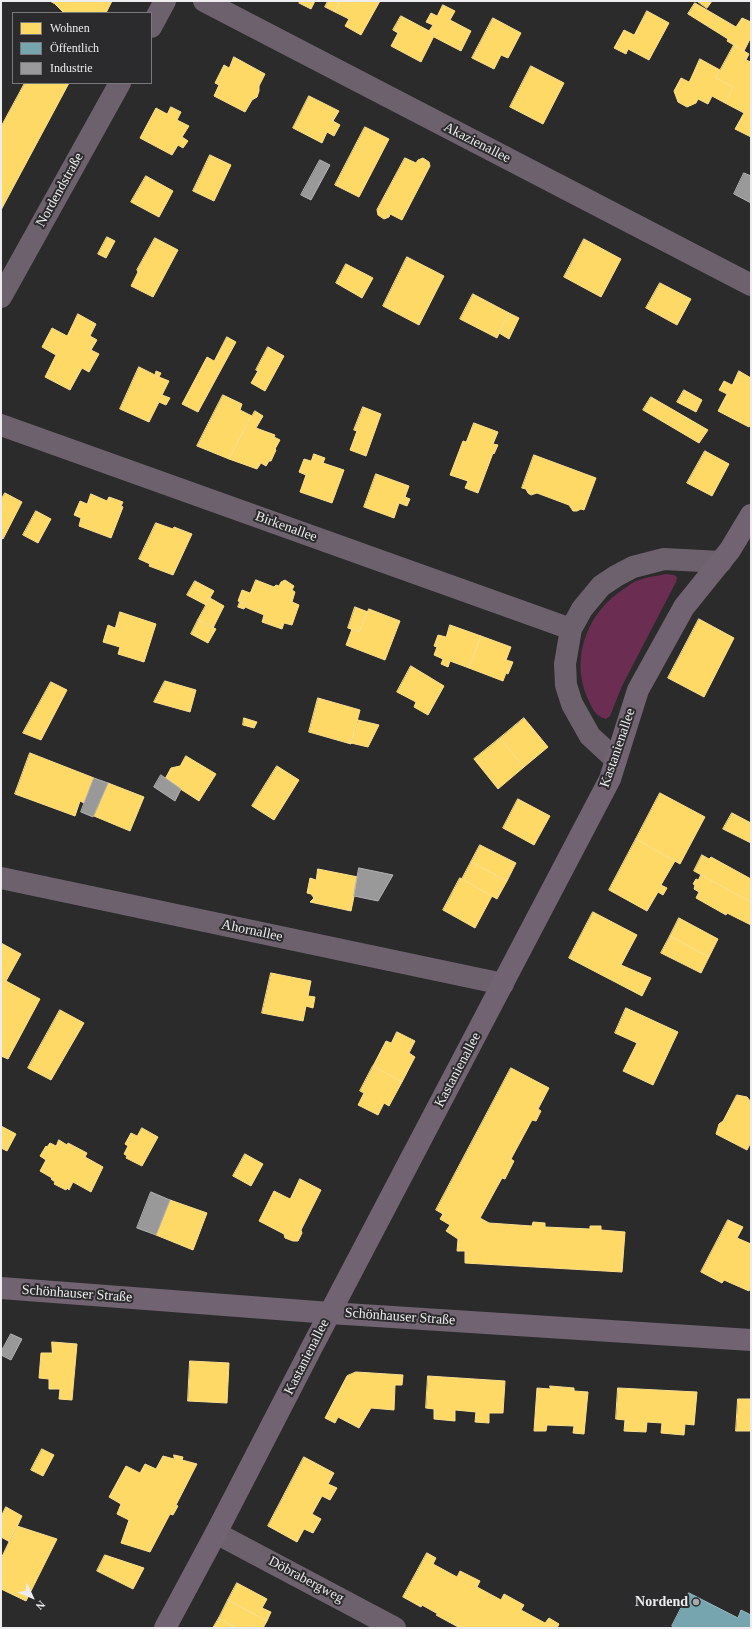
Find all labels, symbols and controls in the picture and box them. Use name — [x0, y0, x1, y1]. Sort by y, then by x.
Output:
legend — [12, 12, 152, 84]
text: Wohnen — [50, 21, 90, 35]
text: Öffentlich — [50, 41, 99, 55]
text: Industrie — [50, 61, 93, 75]
street label: Akazienallee — [441, 119, 513, 167]
street label: Nordendstraße — [33, 150, 87, 230]
street label: Birkenallee — [253, 508, 319, 546]
street label: Kastanienallee — [597, 706, 639, 790]
street label: Ahornallee — [220, 916, 284, 946]
street label: Kastanienallee — [431, 1030, 485, 1110]
street label: Schönhauser Straße — [21, 1282, 133, 1306]
street label: Schönhauser Straße — [344, 1305, 456, 1329]
street label: Kastanienallee — [281, 1316, 333, 1398]
street label: Döbrabergweg — [265, 1553, 347, 1607]
north arrow — [12, 1577, 52, 1617]
place label: Nordend — [635, 1594, 688, 1610]
marker: Nordend — [691, 1597, 701, 1607]
text: N — [34, 1598, 48, 1612]

